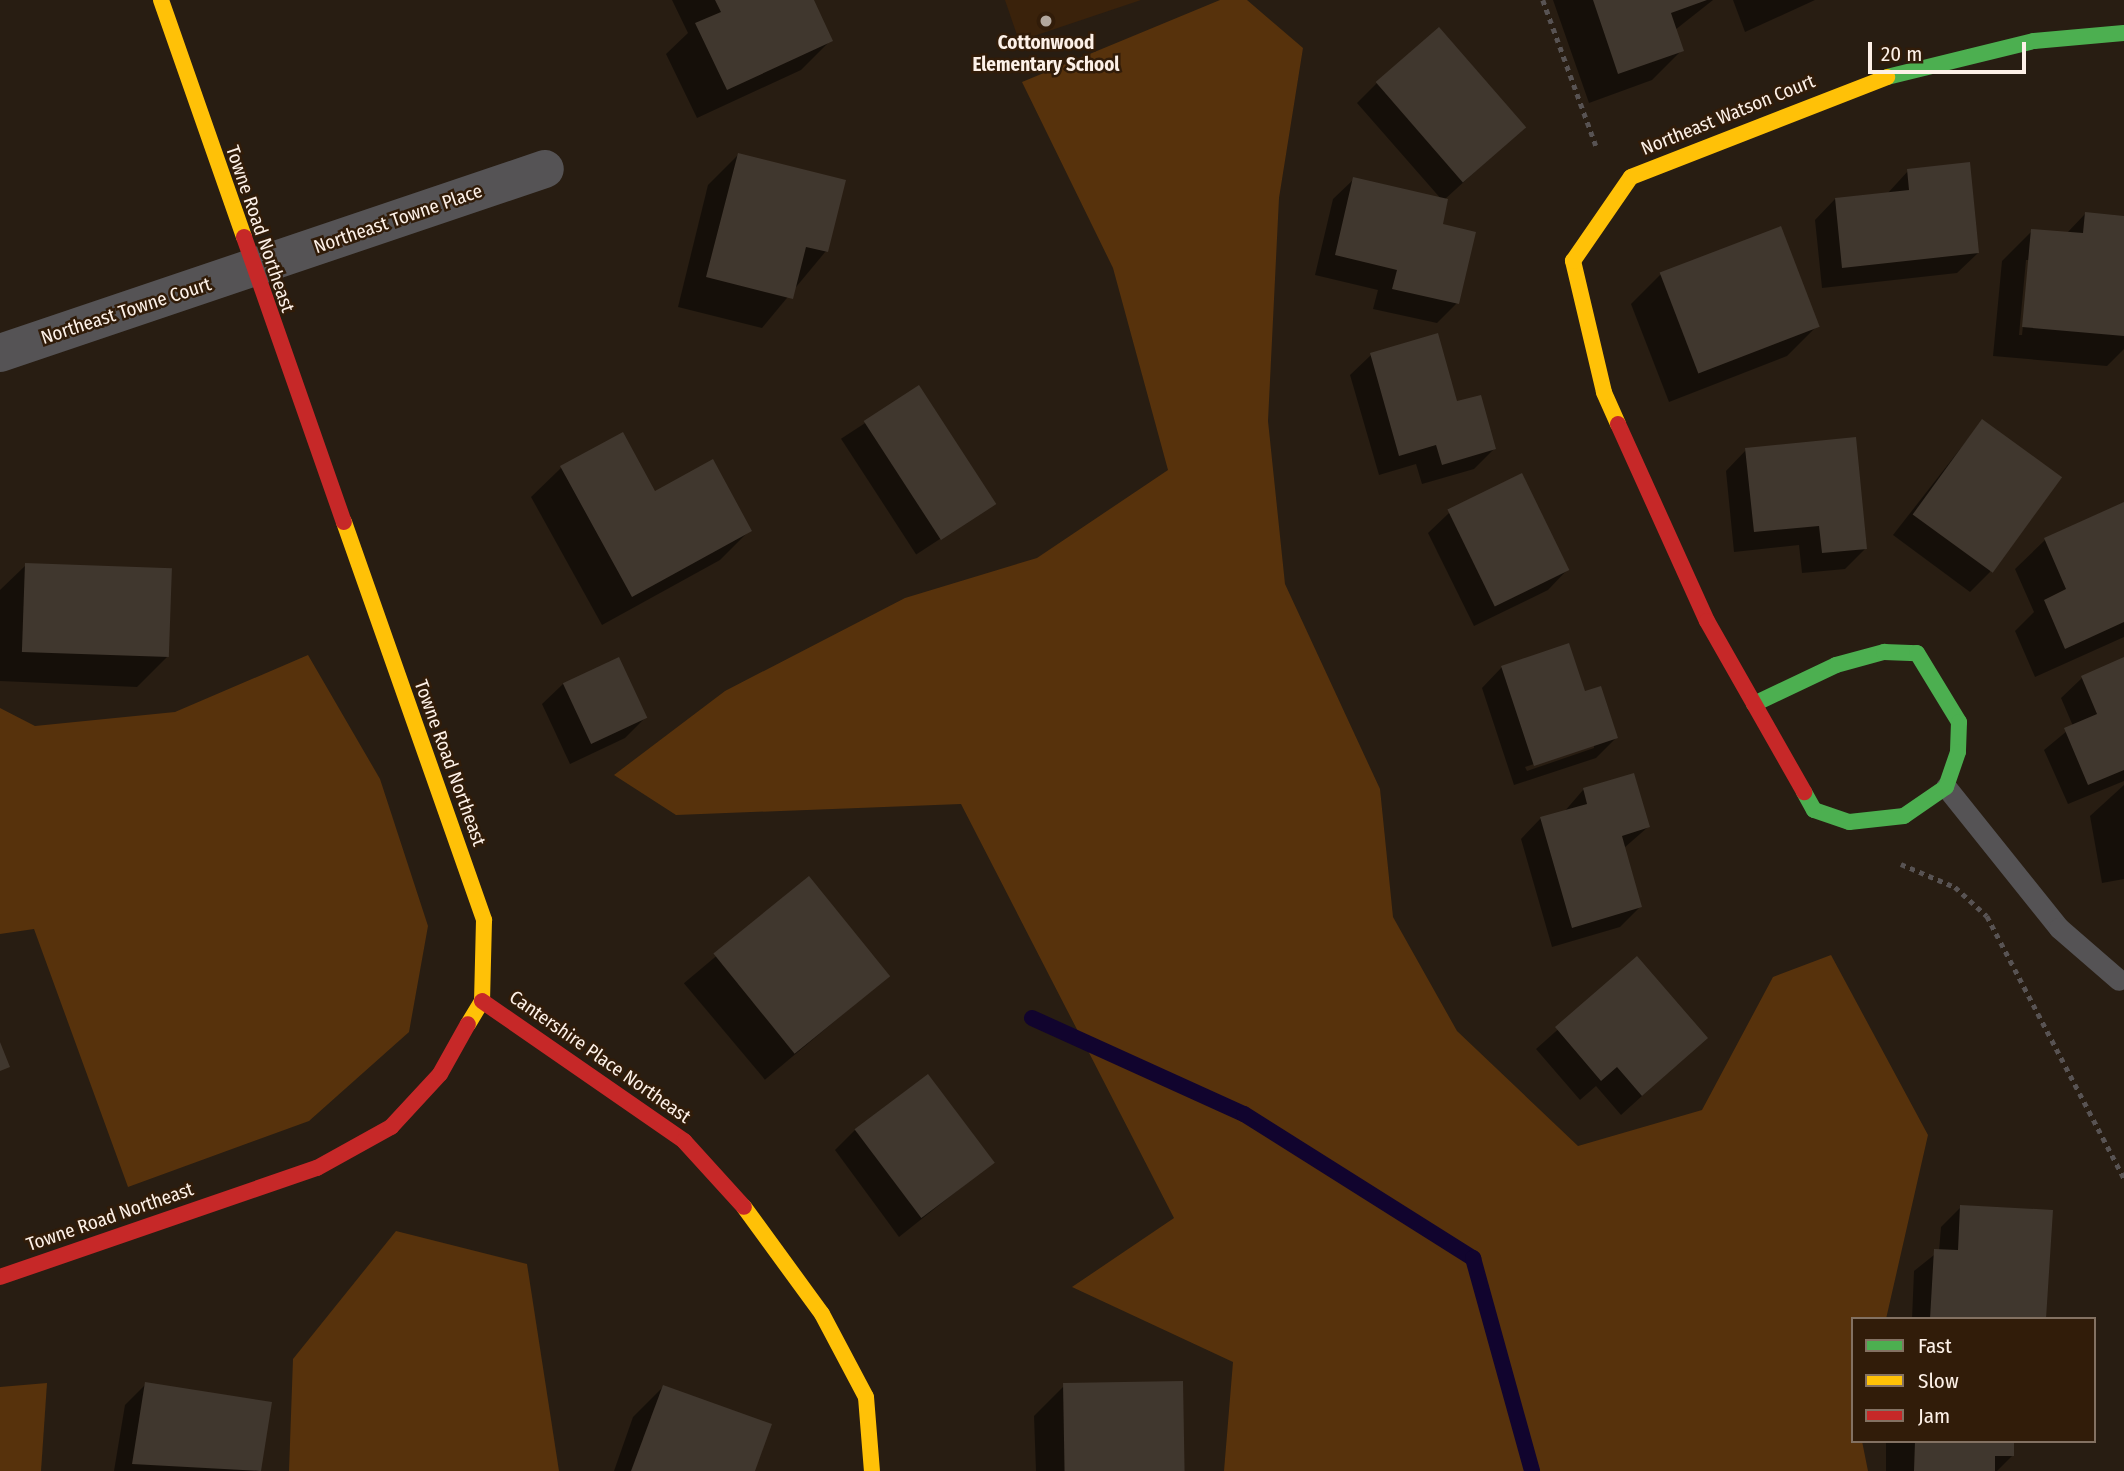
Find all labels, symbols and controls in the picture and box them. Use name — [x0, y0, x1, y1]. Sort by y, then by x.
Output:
marker: Cottonwood Elementary School — [1038, 13, 1054, 29]
scale bar — [1872, 28, 2030, 72]
place label: Cottonwood Elementary School — [972, 32, 1120, 76]
text: 20 m — [1881, 41, 1922, 67]
street label: Northeast Watson Court — [1638, 70, 1818, 160]
street label: Towne Road Northeast — [221, 143, 299, 315]
street label: Northeast Towne Place — [311, 179, 485, 259]
street label: Northeast Towne Court — [38, 273, 214, 349]
street label: Towne Road Northeast — [409, 677, 491, 849]
street label: Cantershire Place Northeast — [505, 986, 695, 1128]
street label: Towne Road Northeast — [24, 1178, 196, 1256]
legend — [1851, 1317, 2096, 1443]
text: Fast — [1918, 1333, 1952, 1359]
text: Slow — [1918, 1368, 1959, 1394]
text: Jam — [1918, 1403, 1950, 1429]

